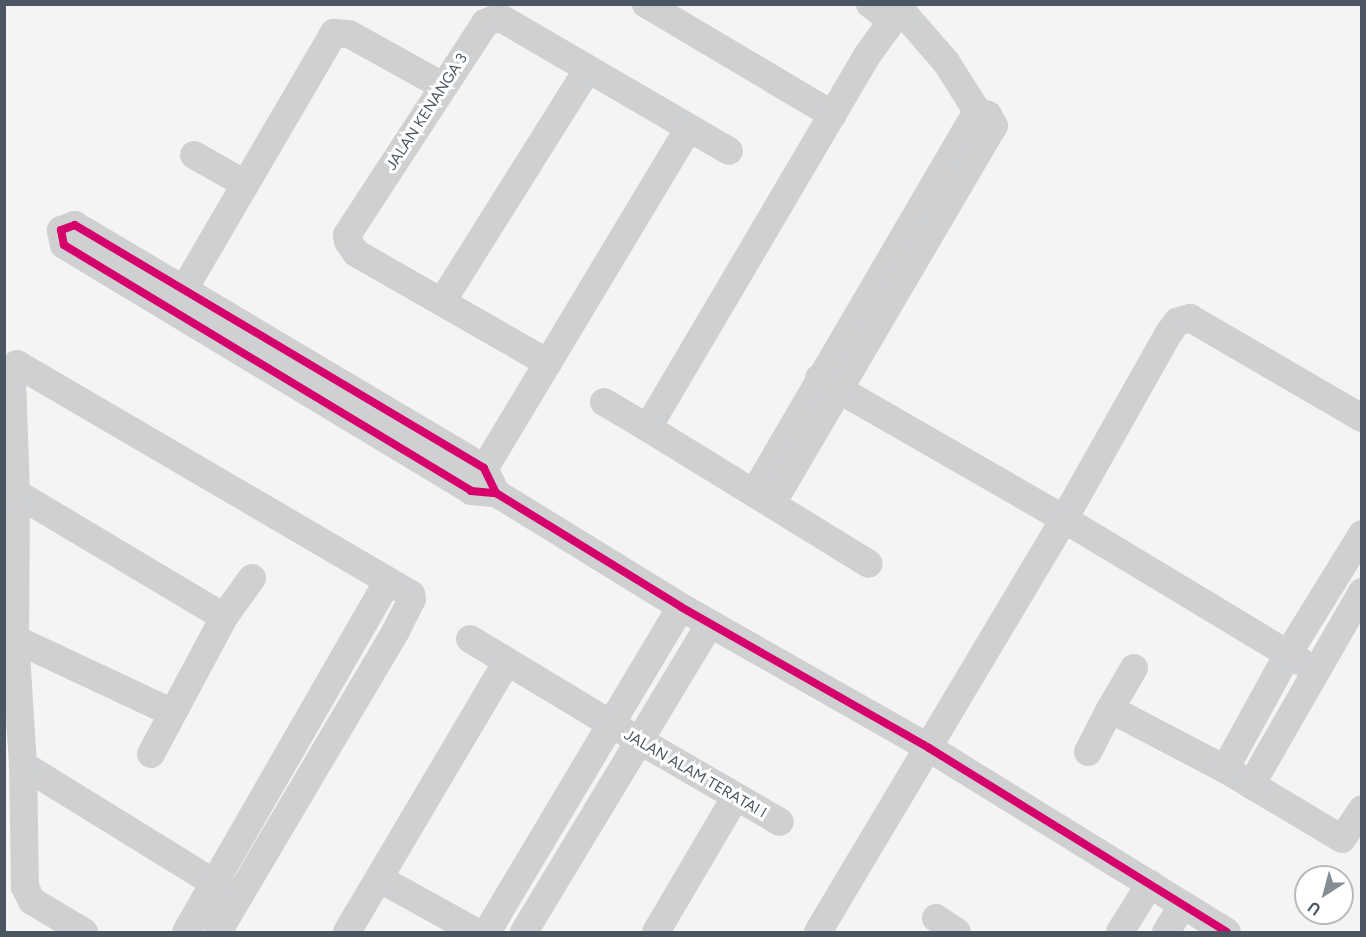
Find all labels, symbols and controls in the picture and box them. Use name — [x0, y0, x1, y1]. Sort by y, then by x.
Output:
street label: JALAN KENANGA 3 — [382, 50, 472, 174]
street label: JALAN ALAM TERATAI I — [621, 726, 769, 822]
north arrow — [1294, 865, 1354, 925]
text: U — [1304, 897, 1324, 919]

